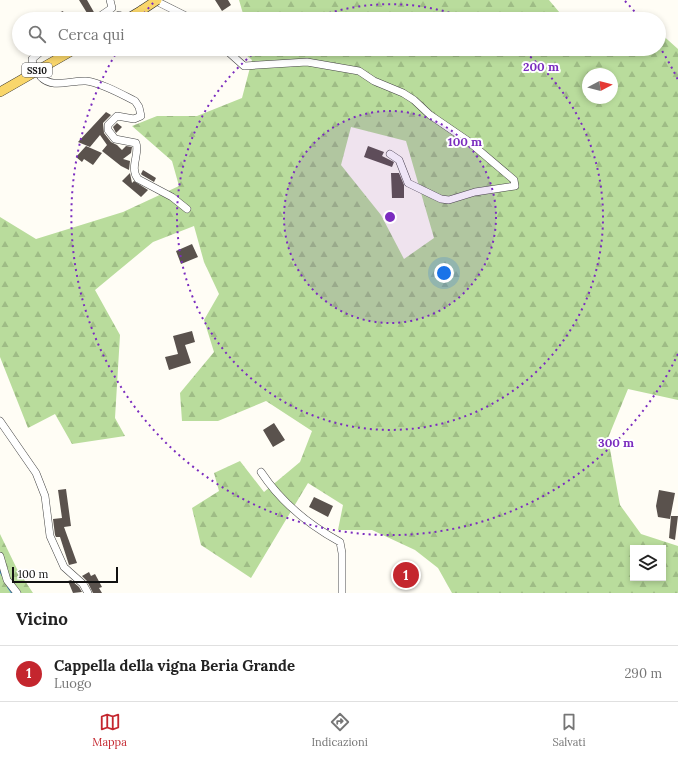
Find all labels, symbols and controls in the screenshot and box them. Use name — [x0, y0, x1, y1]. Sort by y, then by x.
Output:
search box — [12, 12, 666, 56]
icon: search — [26, 23, 48, 45]
text: Cerca qui — [58, 25, 124, 44]
text: 200 m — [523, 59, 559, 74]
road number: SS10 — [22, 63, 52, 77]
north arrow — [582, 68, 618, 104]
text: 100 m — [448, 134, 482, 149]
centre of rings — [383, 210, 397, 224]
your location — [434, 263, 454, 283]
text: 300 m — [598, 435, 634, 450]
map controls — [630, 545, 666, 581]
button: layers — [630, 545, 666, 581]
pin: 1 — [393, 560, 419, 590]
scale bar — [12, 565, 118, 584]
text: 100 m — [18, 567, 48, 581]
text: Vicino — [16, 608, 68, 630]
text: Cappella della vigna Beria Grande — [54, 656, 295, 675]
text: 1 — [26, 665, 32, 682]
text: 290 m — [624, 665, 662, 682]
text: Luogo — [54, 675, 92, 692]
tab: Mappa — [92, 711, 127, 749]
tab: Indicazioni — [311, 711, 368, 749]
tab: Salvati — [552, 711, 586, 749]

